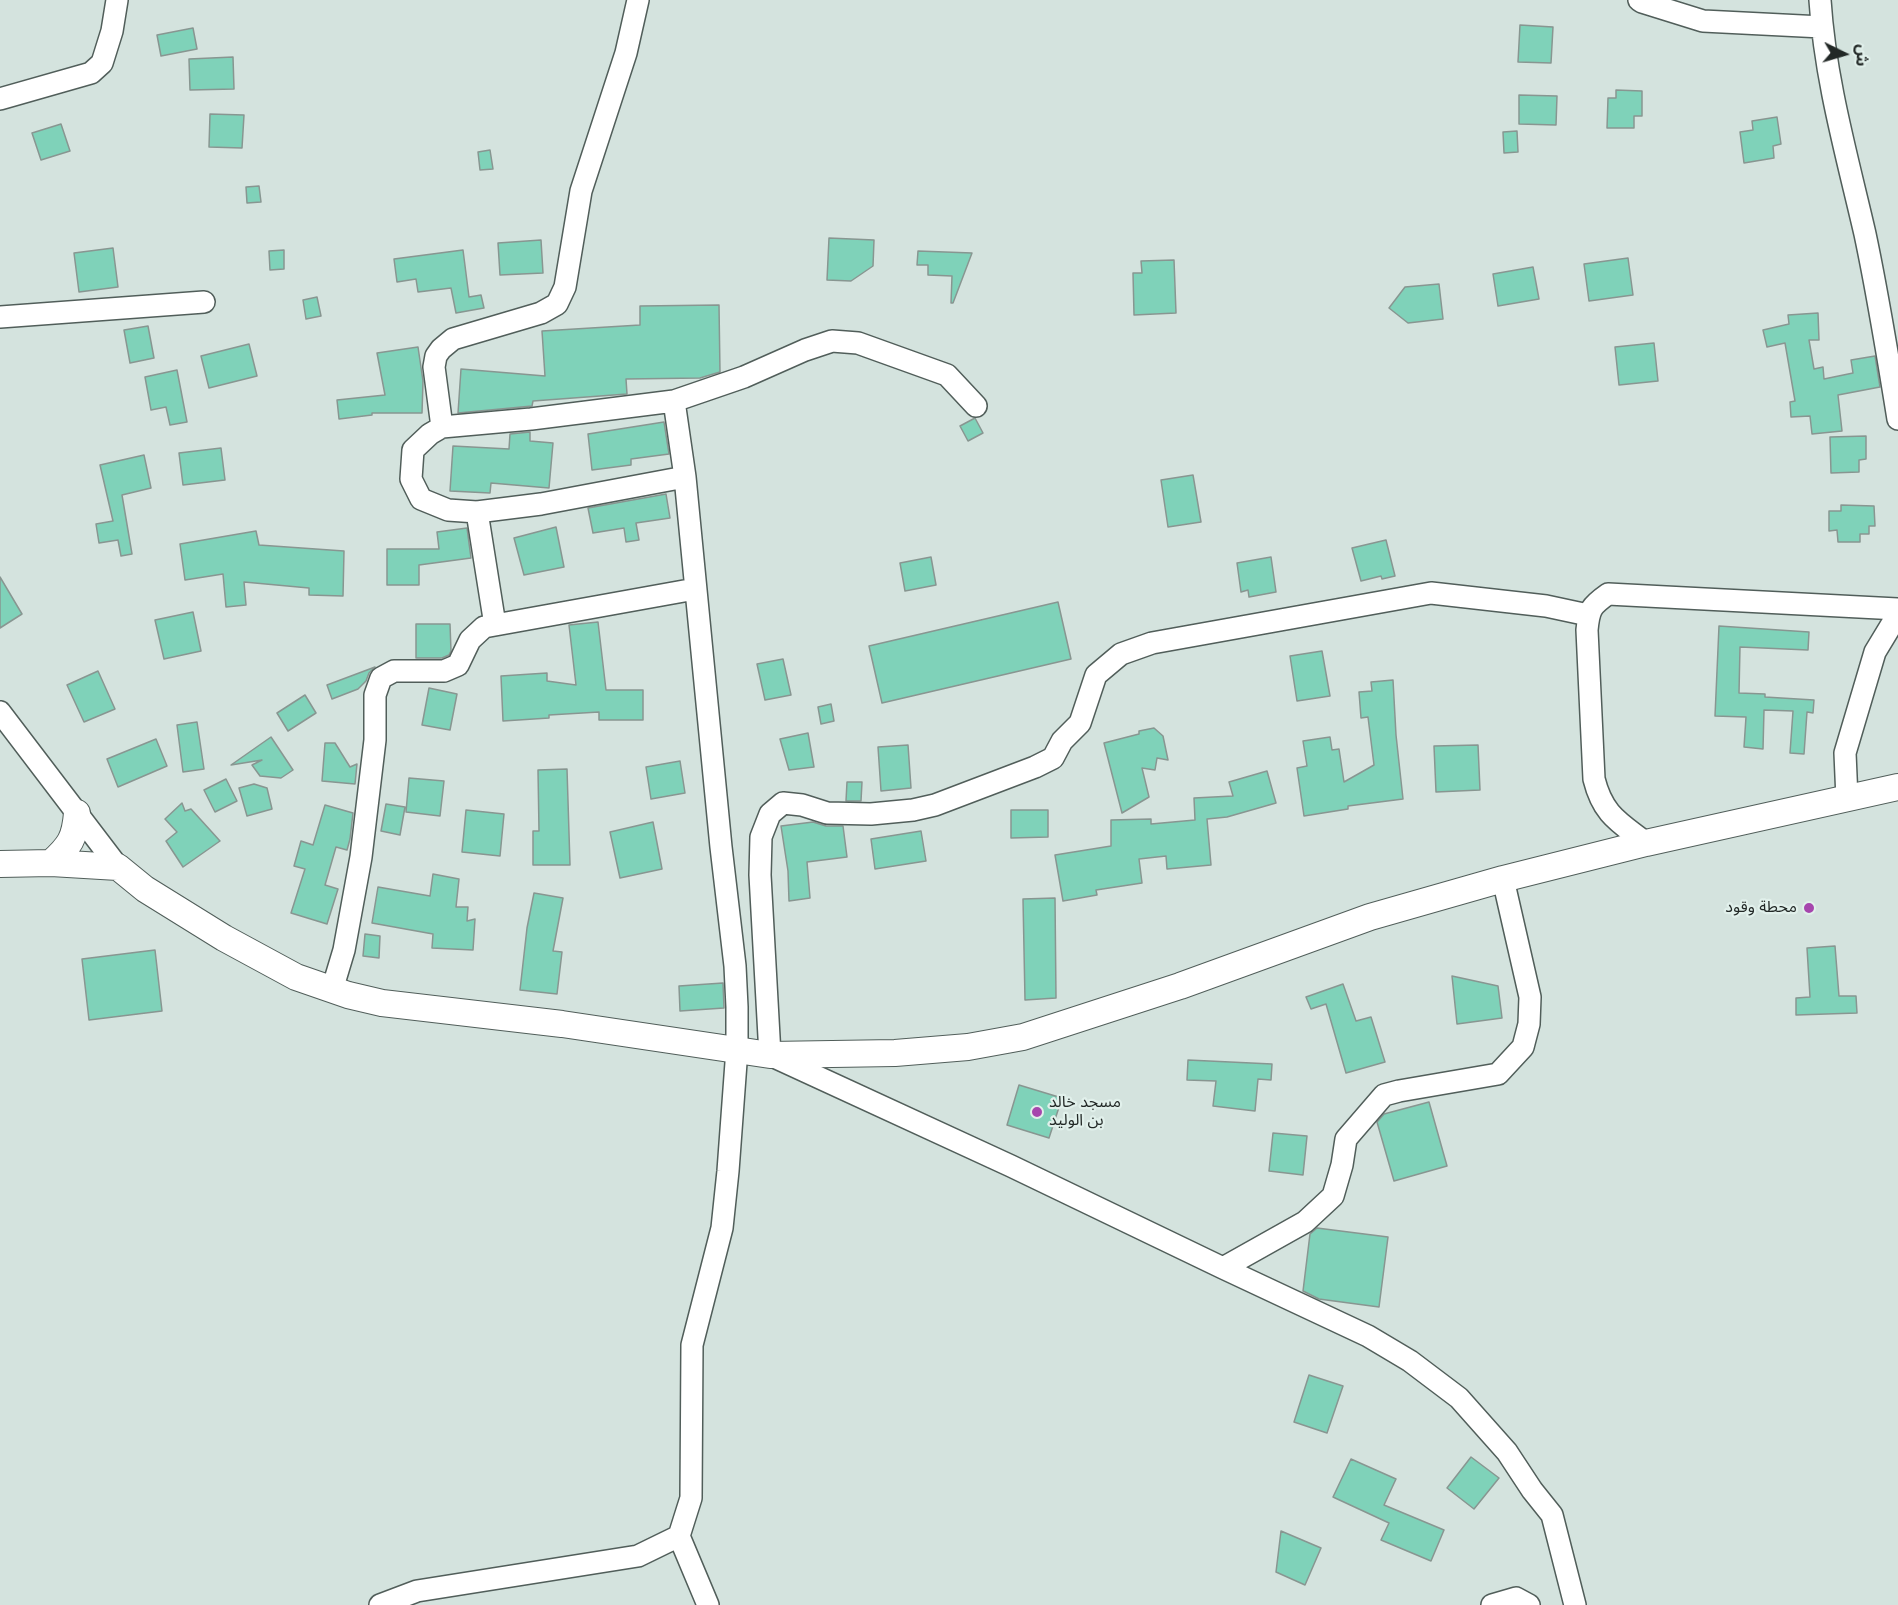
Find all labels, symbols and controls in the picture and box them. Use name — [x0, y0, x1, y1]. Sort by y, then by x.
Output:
north arrow — [1814, 24, 1874, 84]
text: ش — [1853, 44, 1872, 67]
place label: محطة وقود — [1725, 898, 1797, 918]
marker: محطة وقود — [1802, 901, 1816, 915]
place label: مسجد خالد بن الوليد — [1049, 1093, 1121, 1131]
marker: مسجد خالد بن الوليد — [1030, 1105, 1044, 1119]

